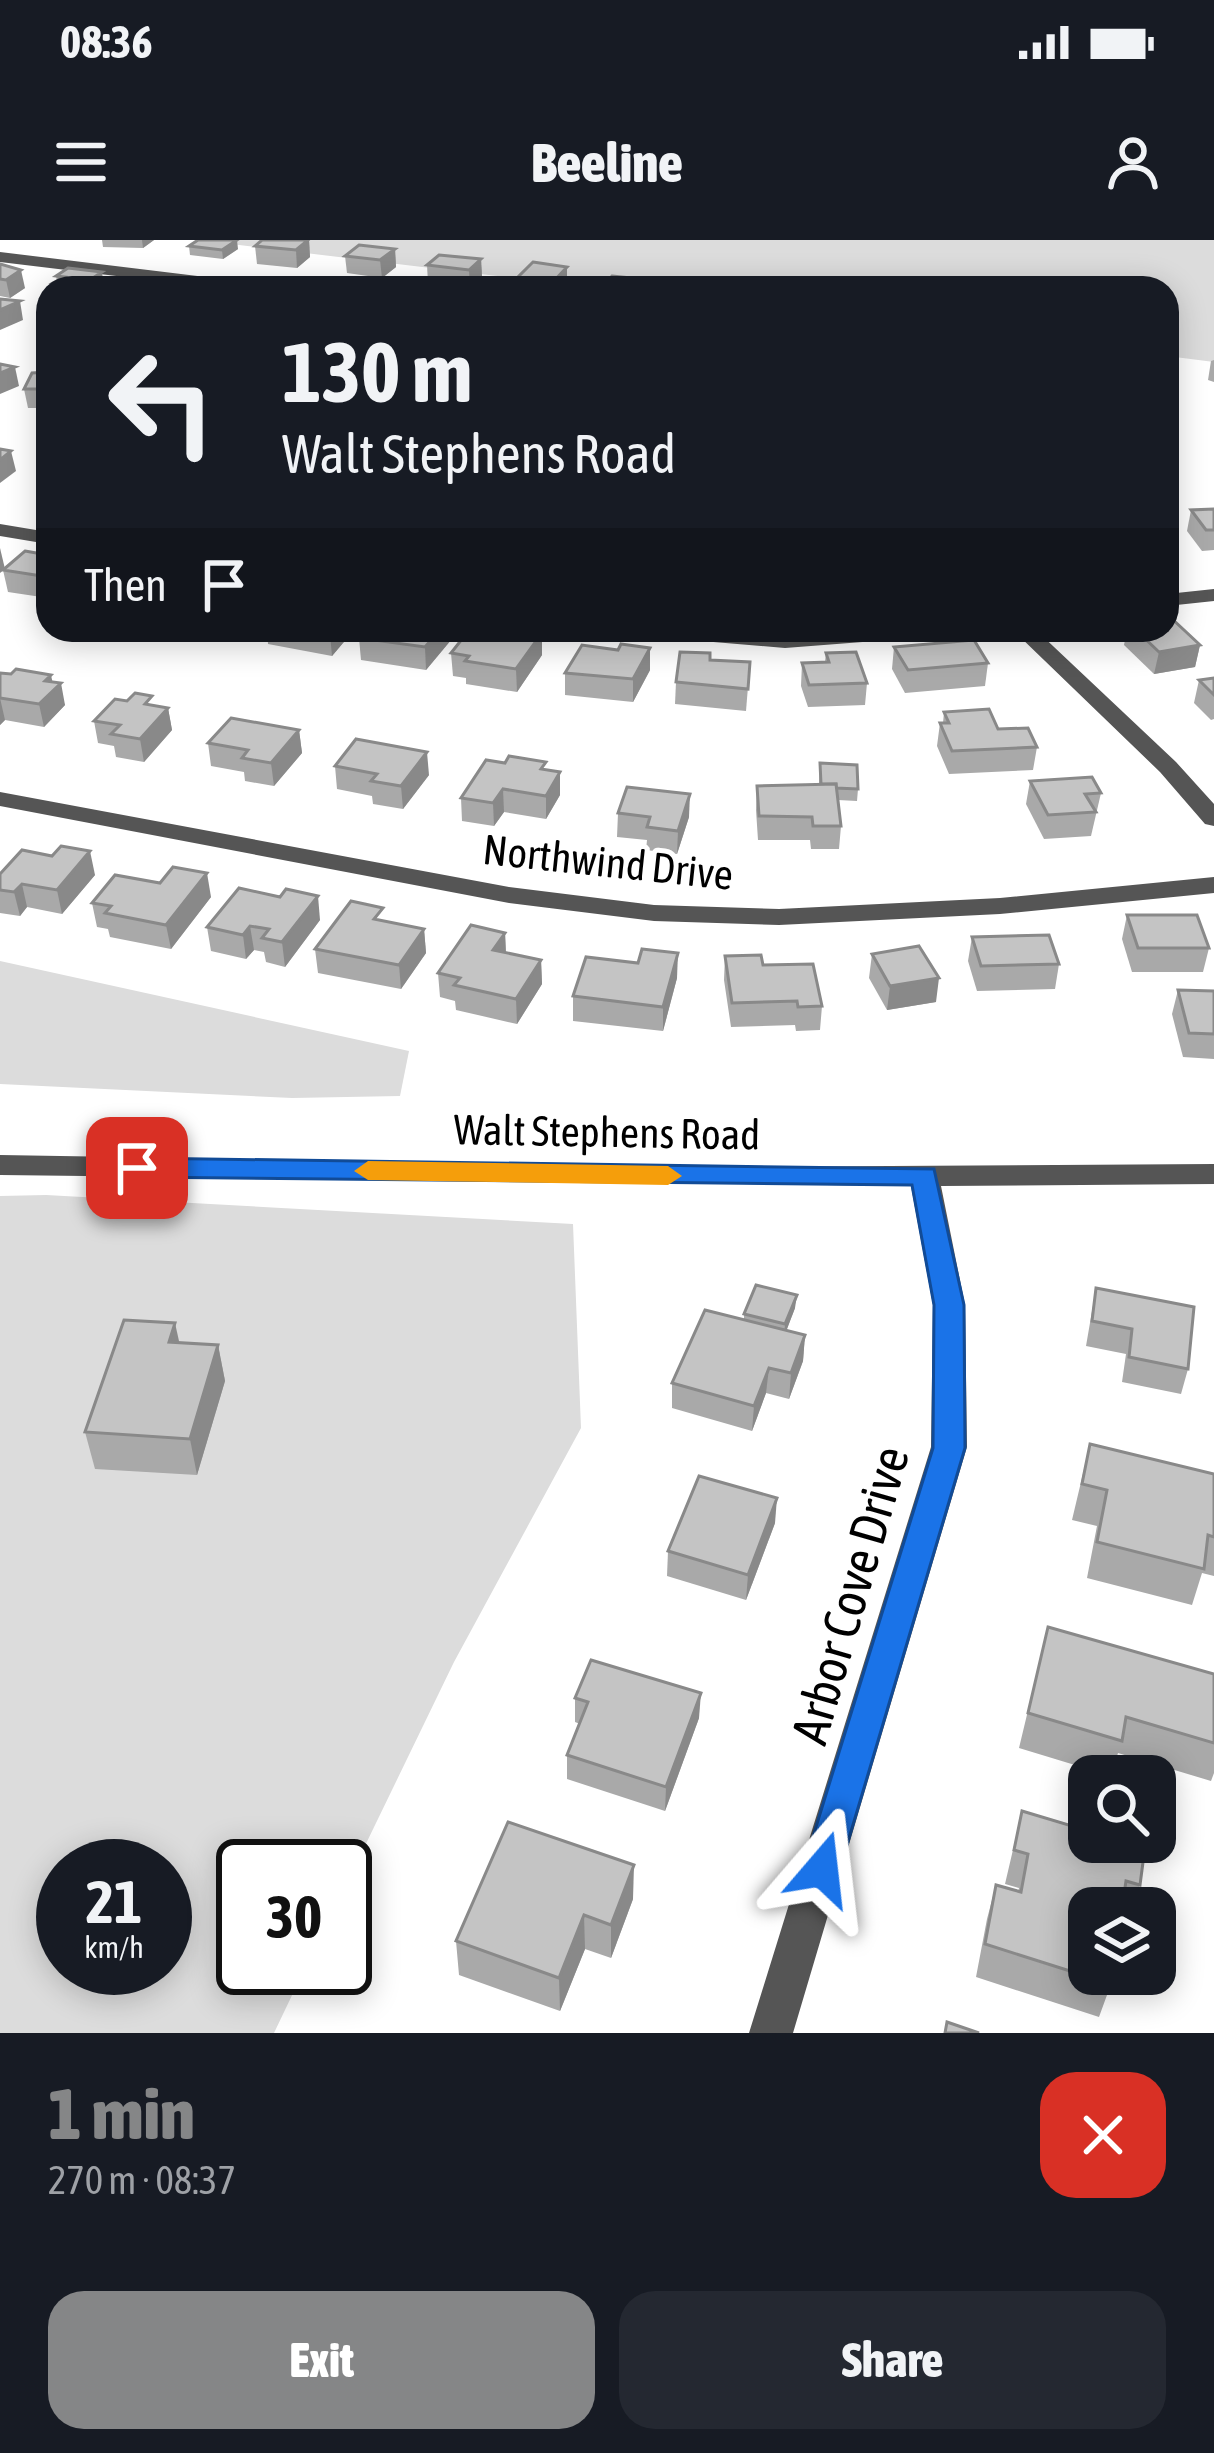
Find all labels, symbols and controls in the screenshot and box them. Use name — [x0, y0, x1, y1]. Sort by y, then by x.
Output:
text: 08:36 — [60, 16, 153, 68]
icon: menu — [48, 129, 114, 195]
icon: person — [1100, 129, 1166, 195]
text: Beeline — [531, 132, 683, 193]
icon: left — [84, 324, 240, 480]
text: 130 m — [282, 324, 472, 420]
text: Walt Stephens Road — [282, 423, 676, 484]
icon: arrive — [191, 552, 257, 618]
text: Then — [84, 559, 167, 611]
street label: Northwind Drive — [481, 825, 735, 899]
street label: Walt Stephens Road — [453, 1105, 761, 1159]
pin — [86, 1117, 188, 1219]
icon: arrive — [104, 1135, 170, 1201]
street label: Arbor Cove Drive — [779, 1440, 920, 1750]
map controls — [1068, 1755, 1176, 1995]
button: search — [1068, 1755, 1176, 1863]
position arrow — [759, 1806, 885, 1932]
speed limit sign: 30 — [216, 1839, 372, 1995]
text: 21 — [86, 1867, 142, 1936]
button: layers — [1068, 1887, 1176, 1995]
text: km/h — [84, 1930, 144, 1964]
text: 1 min — [48, 2072, 195, 2154]
button: close — [1040, 2072, 1166, 2198]
text: 270 m · 08:37 — [48, 2158, 236, 2202]
button: Exit — [48, 2291, 595, 2429]
button: Share — [619, 2291, 1166, 2429]

